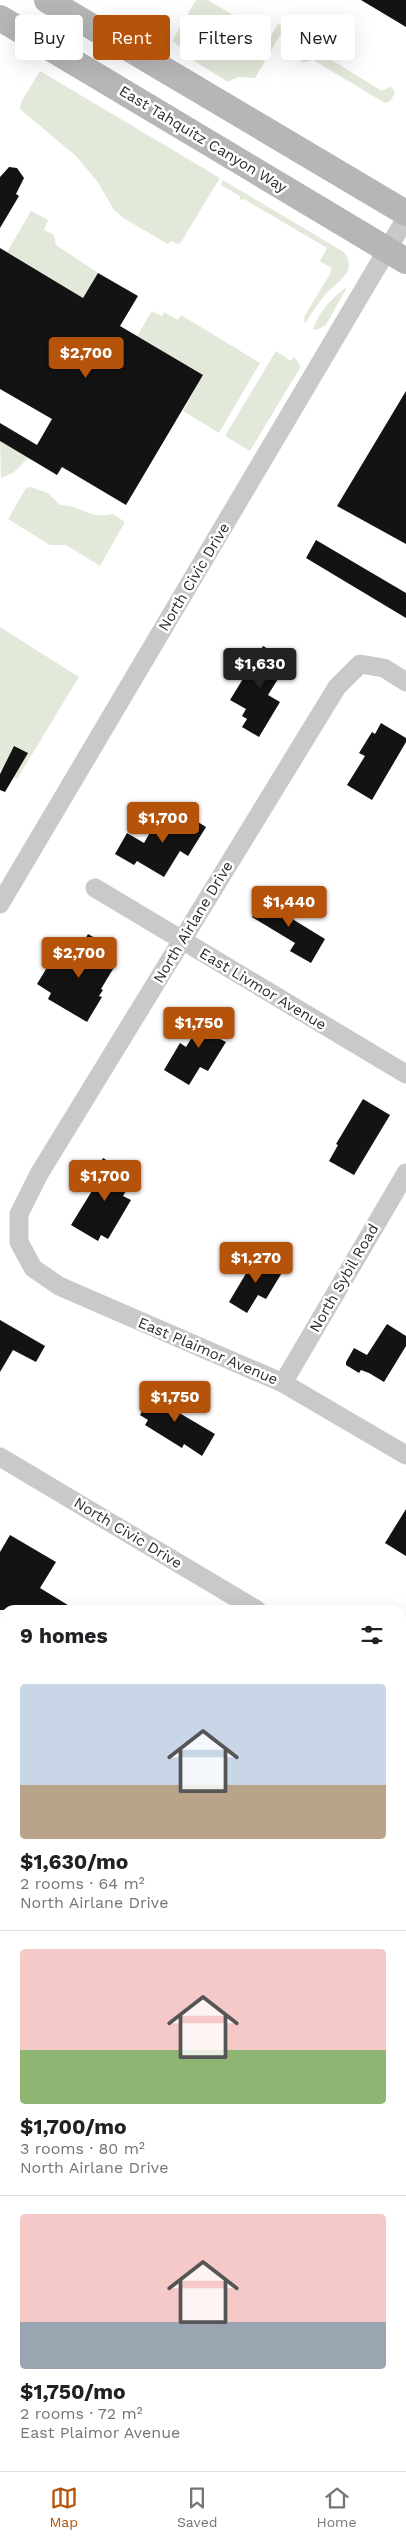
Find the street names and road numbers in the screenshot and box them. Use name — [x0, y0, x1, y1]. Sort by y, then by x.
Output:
street label: East Tahquitz Canyon Way — [116, 82, 290, 196]
street label: North Civic Drive — [155, 520, 233, 634]
street label: North Airlane Drive — [149, 858, 237, 986]
street label: East Livmor Avenue — [196, 944, 330, 1034]
street label: North Sybil Road — [306, 1220, 382, 1336]
street label: East Plaimor Avenue — [135, 1313, 281, 1389]
street label: North Civic Drive — [71, 1494, 185, 1572]

